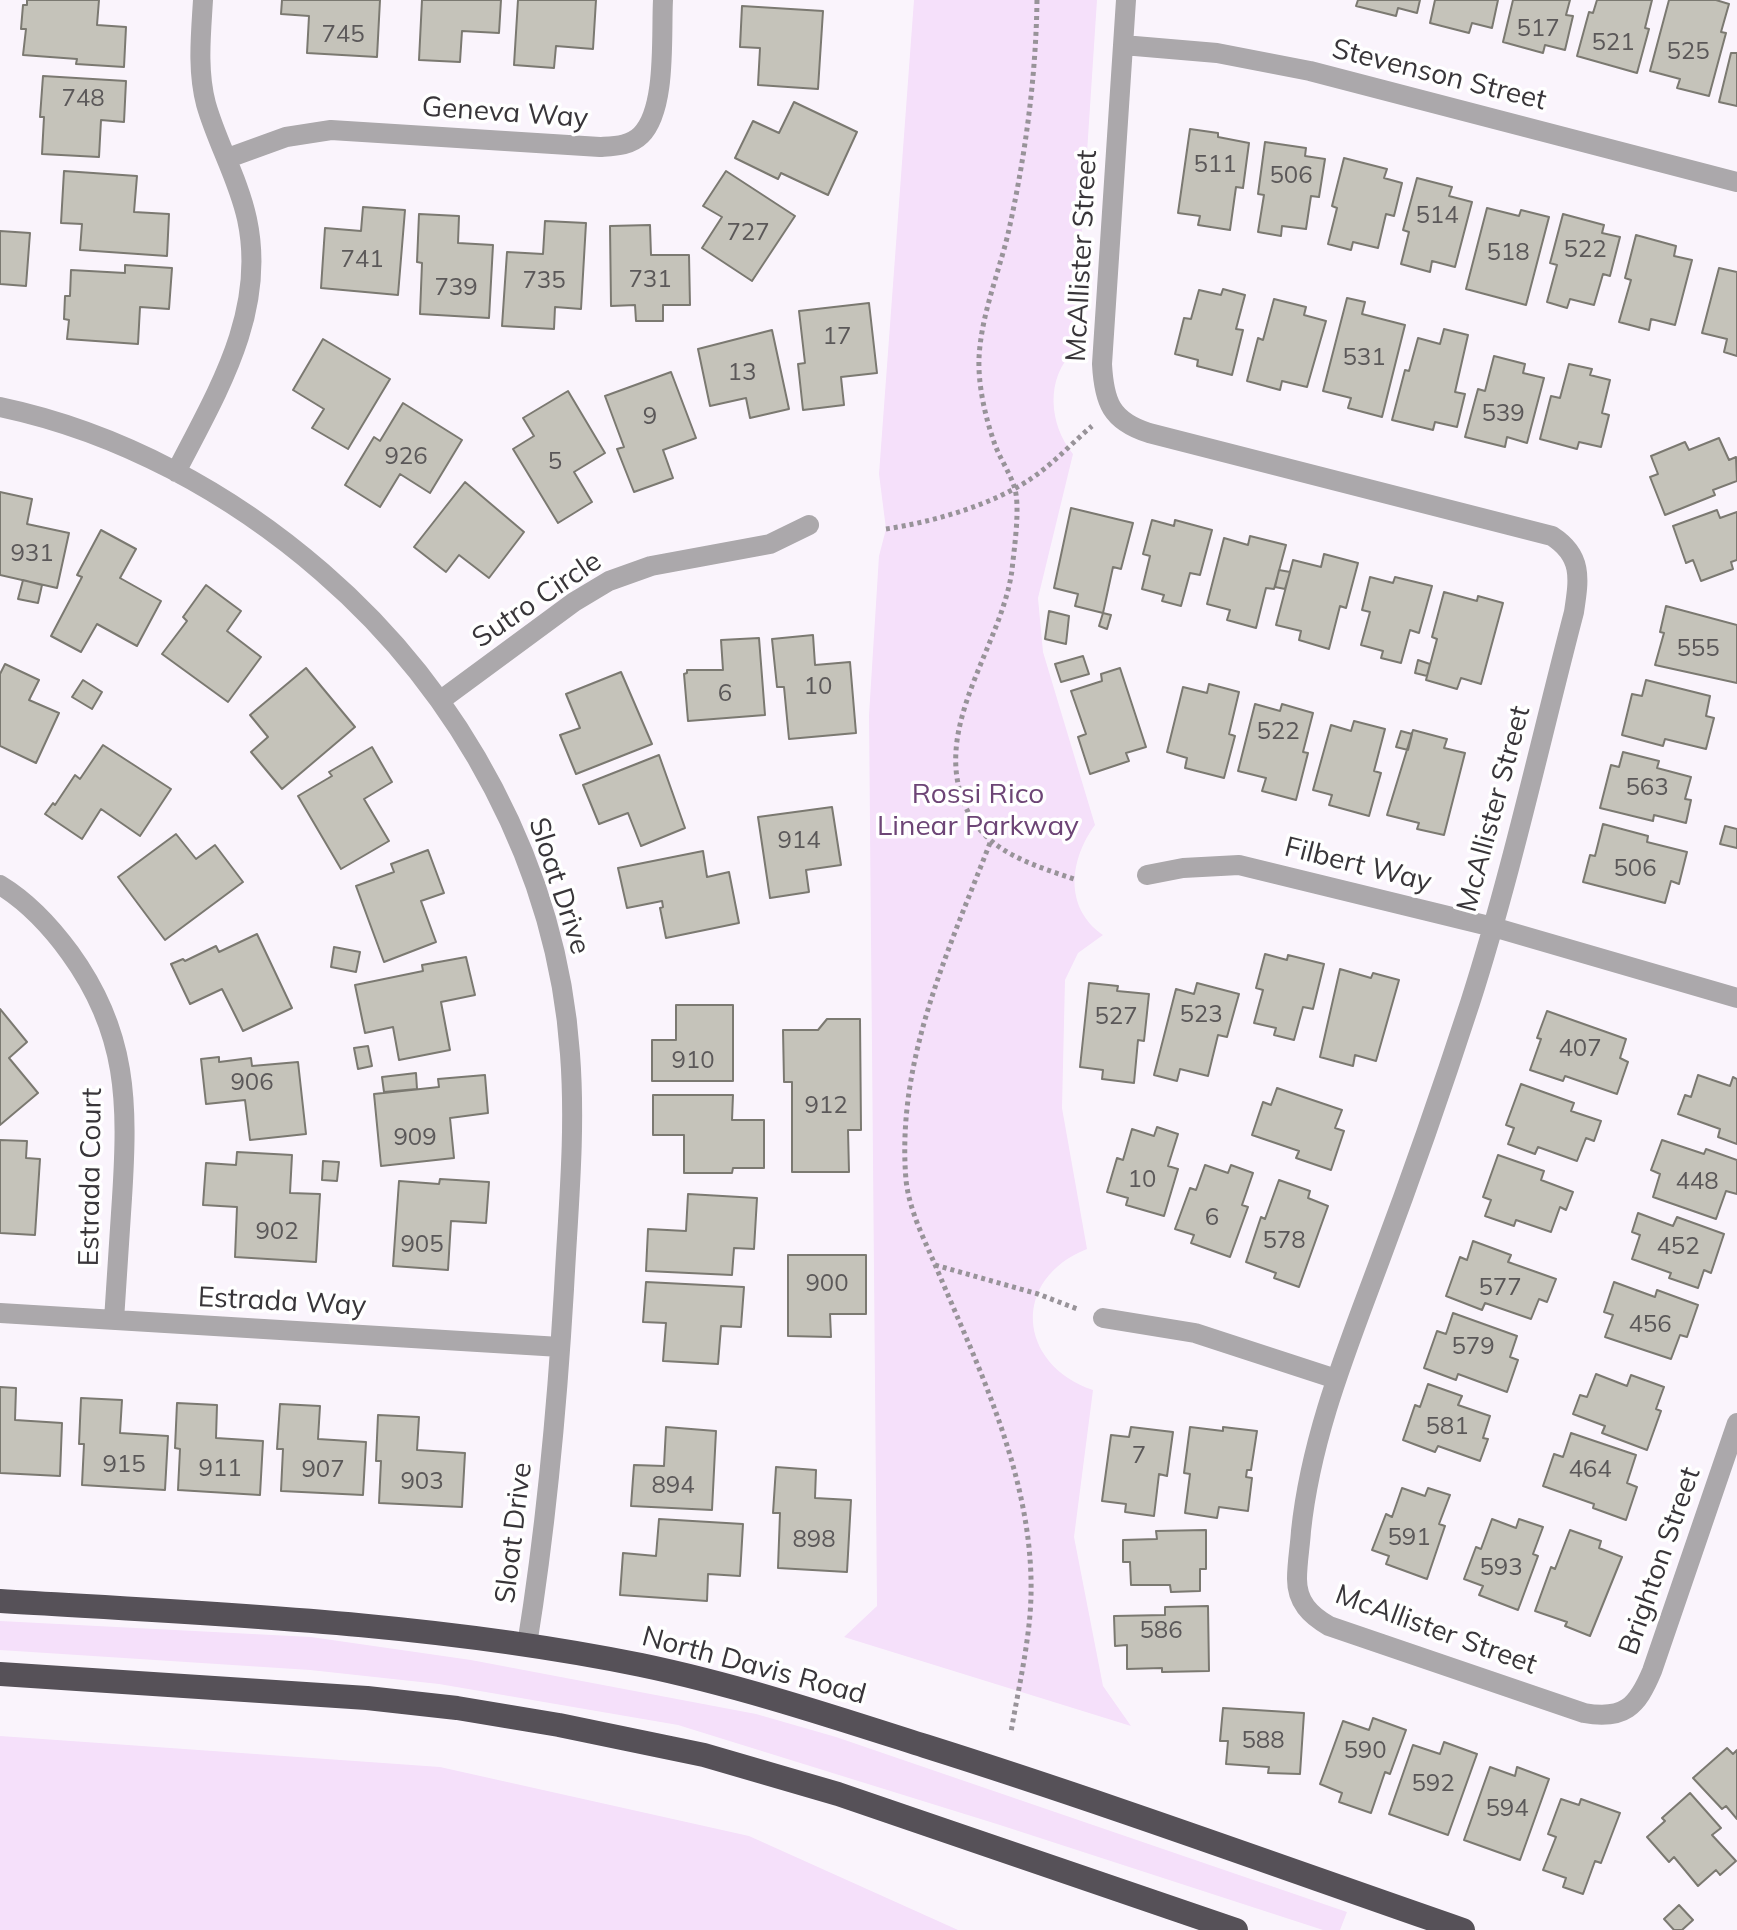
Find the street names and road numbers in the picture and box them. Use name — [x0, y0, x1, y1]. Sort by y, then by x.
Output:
street label: Stevenson Street — [1328, 32, 1550, 118]
street label: Geneva Way — [421, 90, 589, 136]
street label: McAllister Street — [1060, 149, 1104, 363]
street label: Sutro Circle — [466, 545, 608, 655]
street label: McAllister Street — [1450, 702, 1538, 916]
street label: Sloat Drive — [521, 813, 597, 959]
street label: Filbert Way — [1281, 831, 1435, 899]
street label: Estrada Court — [73, 1087, 109, 1267]
street label: Estrada Way — [197, 1281, 367, 1323]
street label: Sloat Drive — [489, 1461, 539, 1605]
street label: Brighton Street — [1612, 1463, 1708, 1659]
street label: McAllister Street — [1331, 1578, 1541, 1682]
street label: North Davis Road — [638, 1620, 870, 1712]

